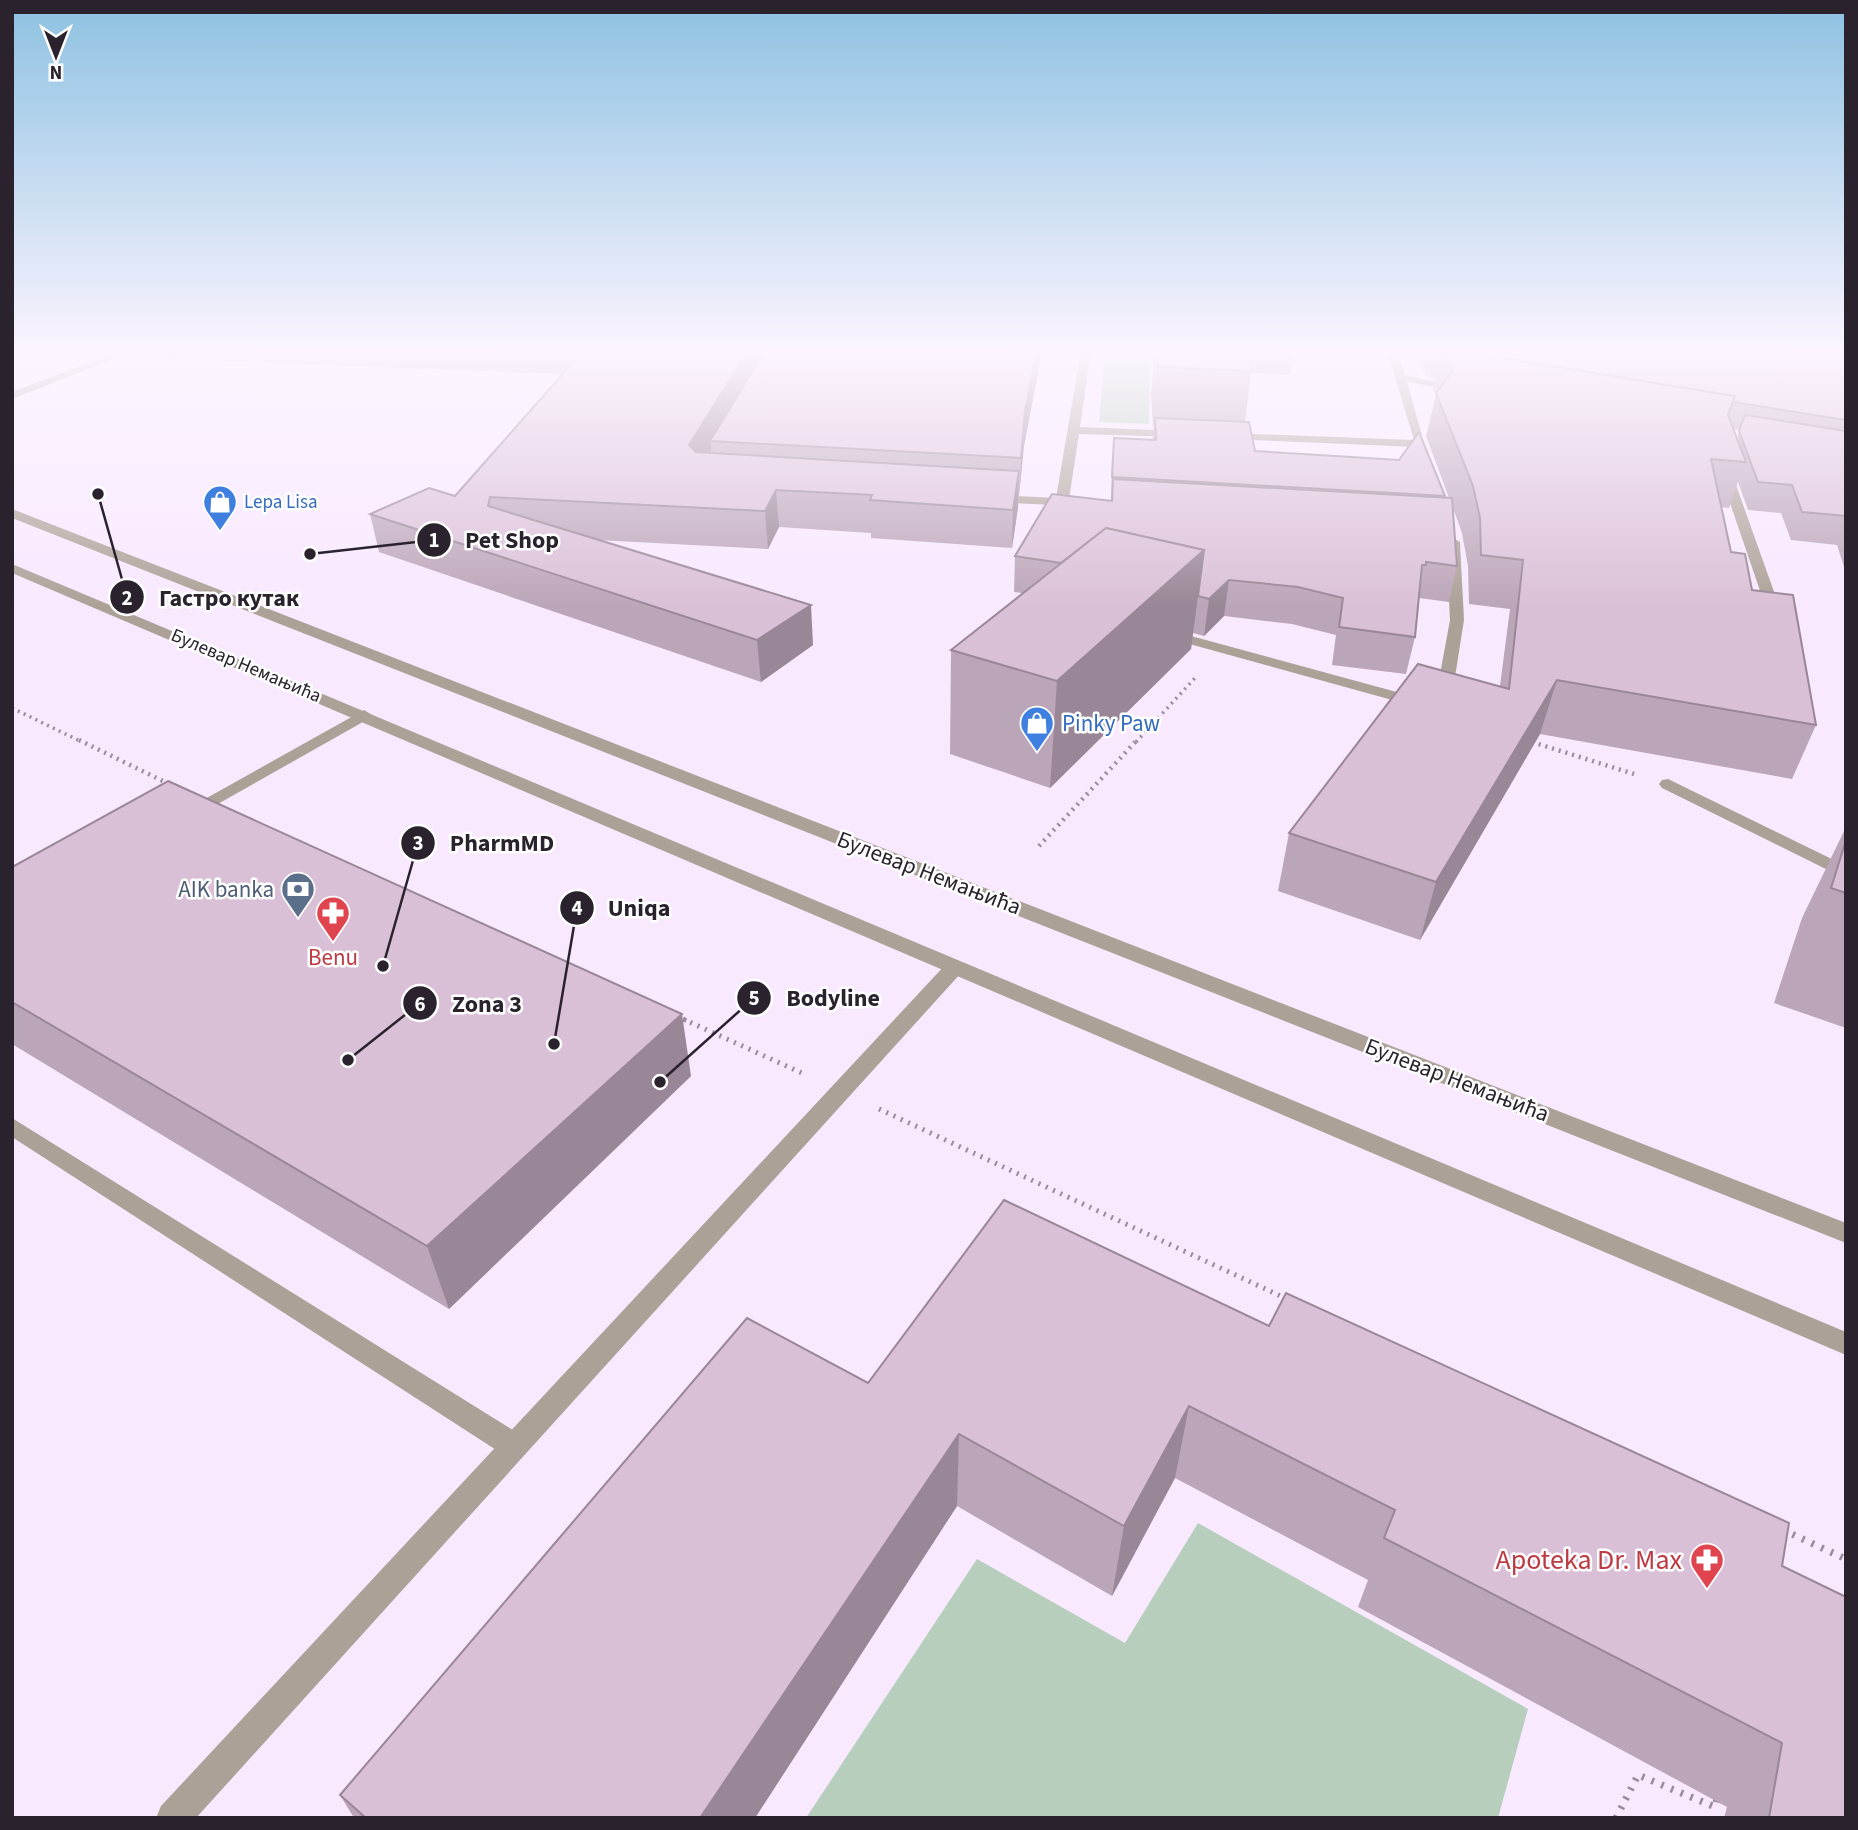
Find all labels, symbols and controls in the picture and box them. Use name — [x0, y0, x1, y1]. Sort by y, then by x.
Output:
north arrow — [21, 21, 91, 91]
text: N — [50, 58, 62, 85]
shop icon: Lepa Lisa — [201, 483, 239, 532]
place label: Lepa Lisa — [244, 489, 318, 516]
callout: Pet Shop — [416, 517, 573, 562]
text: Pet Shop — [465, 523, 559, 558]
text: 1 — [428, 525, 440, 555]
callout: Гастро кутак — [110, 575, 313, 620]
text: Гастро кутак — [159, 581, 300, 616]
text: 2 — [121, 583, 133, 613]
street label: Булевар Немањића — [167, 622, 325, 710]
shop icon: Pinky Paw — [1018, 704, 1056, 753]
place label: Pinky Paw — [1062, 707, 1160, 740]
callout: PharmMD — [401, 820, 568, 865]
street label: Булевар Немањића — [832, 823, 1026, 923]
text: PharmMD — [450, 826, 554, 861]
text: 3 — [412, 828, 424, 858]
bank icon: AIK banka — [279, 870, 317, 919]
place label: AIK banka — [178, 873, 274, 906]
callout: Uniqa — [559, 885, 685, 930]
text: Uniqa — [608, 891, 670, 926]
text: 4 — [571, 893, 583, 923]
pharmacy icon: Benu — [314, 894, 352, 943]
place label: Benu — [308, 941, 358, 974]
callout: Bodyline — [737, 975, 893, 1020]
callout: Zona 3 — [403, 981, 536, 1026]
text: Bodyline — [786, 981, 880, 1016]
text: 5 — [748, 983, 760, 1013]
text: Zona 3 — [452, 987, 522, 1022]
text: 6 — [414, 989, 426, 1019]
street label: Булевар Немањића — [1360, 1030, 1554, 1130]
place label: Apoteka Dr. Max — [1495, 1540, 1682, 1580]
pharmacy icon: Apoteka Dr. Max — [1688, 1541, 1726, 1590]

